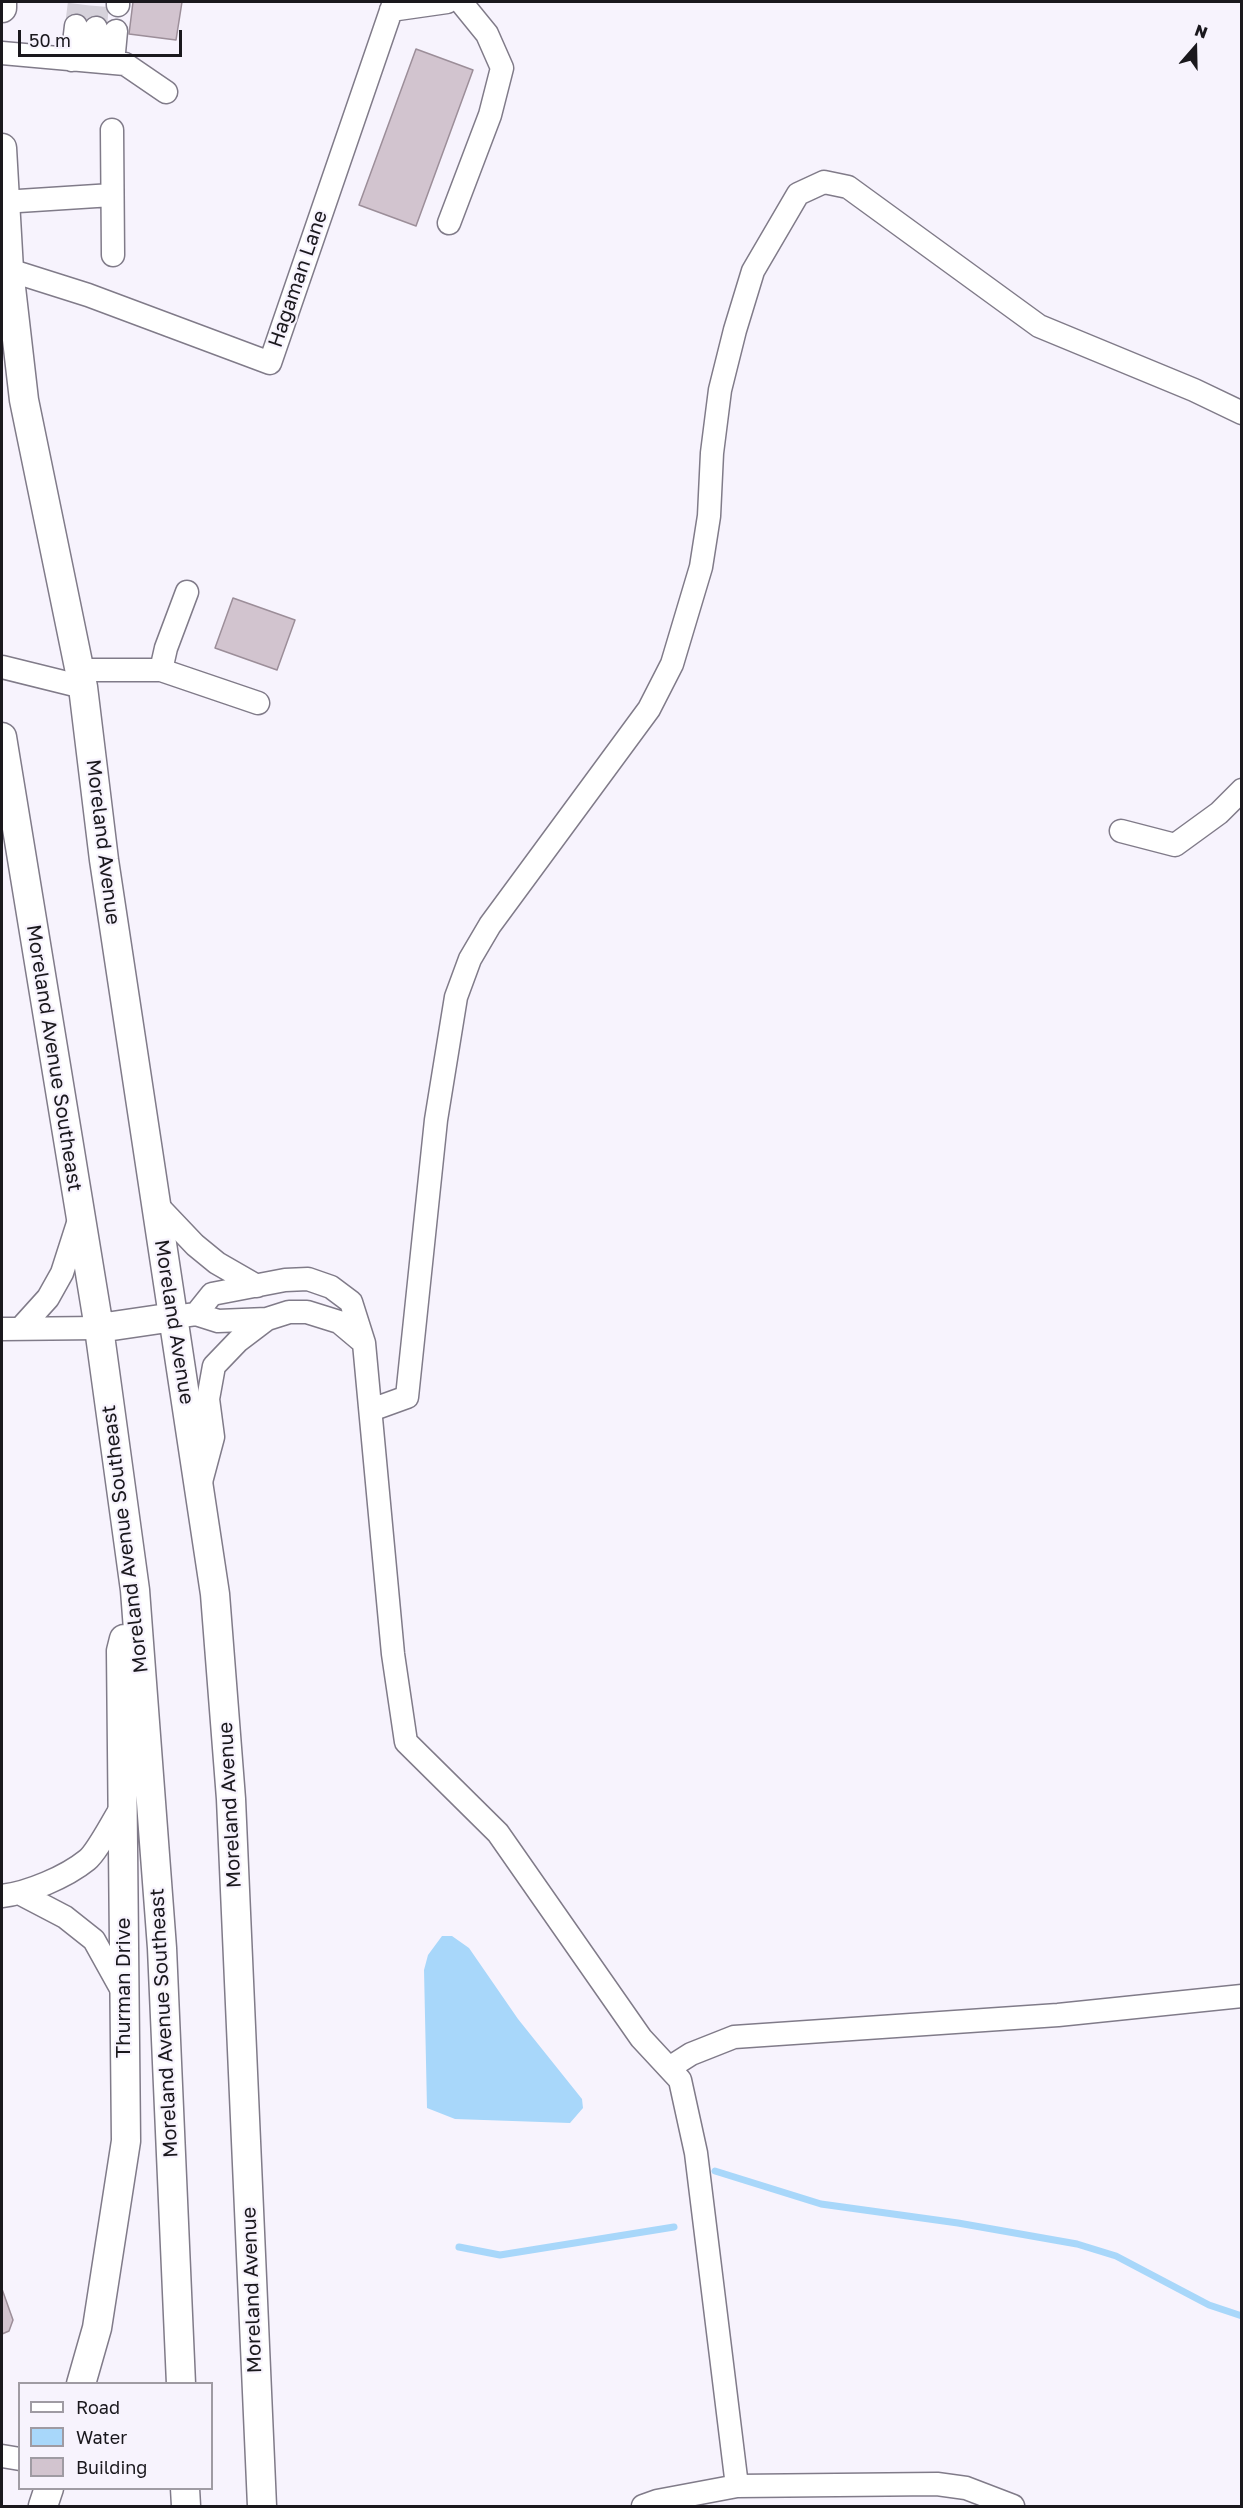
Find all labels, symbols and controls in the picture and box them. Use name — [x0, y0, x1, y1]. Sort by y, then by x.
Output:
scale bar — [21, 18, 184, 56]
north arrow — [1165, 18, 1225, 78]
text: N — [1192, 20, 1210, 43]
text: 50 m — [29, 29, 71, 51]
street label: Hagaman Lane — [263, 207, 333, 351]
street label: Moreland Avenue — [81, 758, 125, 926]
street label: Moreland Avenue Southeast — [21, 923, 87, 1193]
street label: Moreland Avenue — [149, 1238, 199, 1406]
street label: Moreland Avenue Southeast — [97, 1404, 153, 1674]
street label: Moreland Avenue — [214, 1721, 246, 1889]
street label: Moreland Avenue Southeast — [145, 1888, 183, 2158]
street label: Thurman Drive — [112, 1918, 136, 2058]
street label: Moreland Avenue — [237, 2206, 267, 2374]
legend — [18, 2382, 213, 2490]
text: Road — [76, 2396, 120, 2418]
text: Water — [76, 2426, 127, 2448]
text: Building — [76, 2456, 147, 2478]

